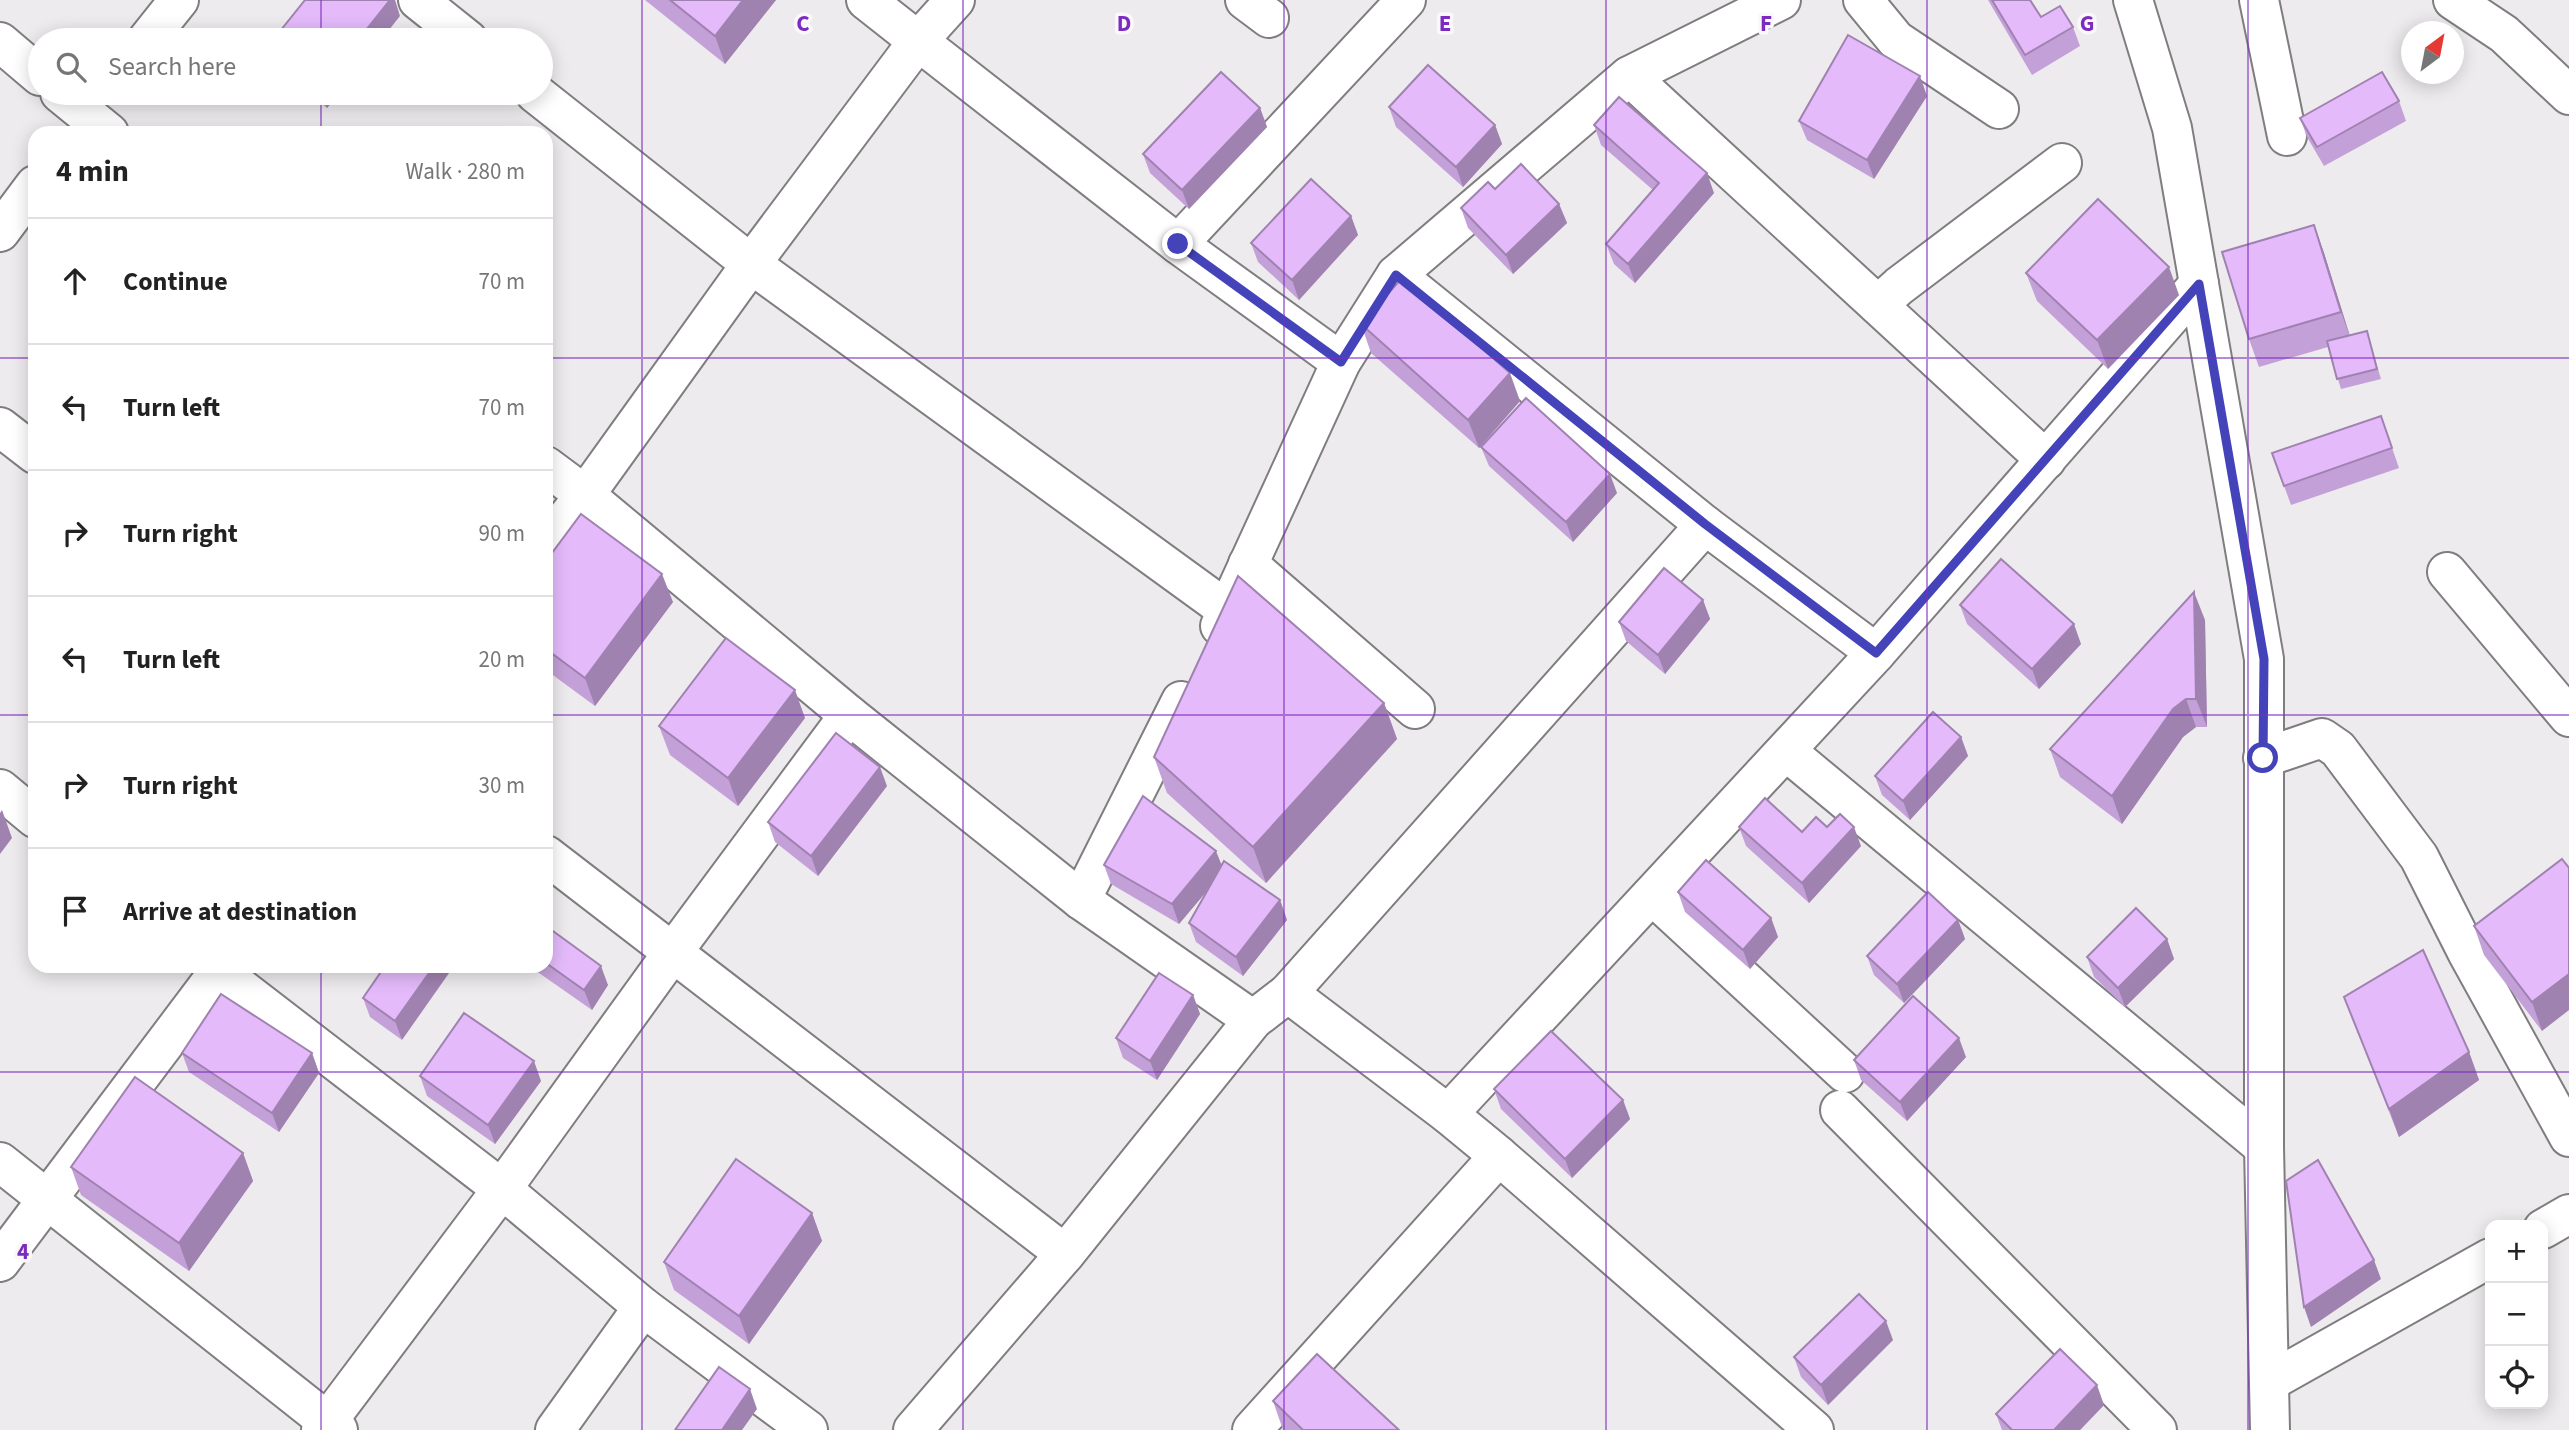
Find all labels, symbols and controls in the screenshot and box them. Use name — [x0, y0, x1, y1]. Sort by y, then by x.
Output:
text: C — [796, 7, 810, 40]
text: D — [1117, 7, 1131, 40]
text: E — [1439, 7, 1451, 40]
text: F — [1760, 7, 1772, 40]
text: G — [2080, 7, 2094, 40]
north arrow — [2401, 21, 2464, 84]
search box — [28, 28, 553, 105]
icon: search — [52, 48, 90, 86]
text: Search here — [108, 48, 236, 85]
text: 4 min — [56, 150, 129, 193]
text: Walk · 280 m — [406, 155, 525, 188]
route end — [1162, 228, 1193, 259]
icon: ahead — [56, 262, 94, 300]
text: Continue — [123, 263, 228, 300]
text: 70 m — [478, 265, 525, 298]
icon: left — [56, 388, 94, 426]
text: Turn left — [123, 389, 220, 426]
text: 70 m — [478, 391, 525, 424]
icon: right — [56, 514, 94, 552]
text: Turn right — [123, 515, 238, 552]
text: 90 m — [478, 517, 525, 550]
icon: left — [56, 640, 94, 678]
text: Turn left — [123, 641, 220, 678]
text: 20 m — [478, 643, 525, 676]
route start — [2247, 742, 2278, 773]
icon: right — [56, 766, 94, 804]
text: Turn right — [123, 767, 238, 804]
text: 30 m — [478, 769, 525, 802]
icon: arrive — [56, 892, 94, 930]
text: Arrive at destination — [123, 893, 357, 930]
map controls — [2485, 1220, 2548, 1409]
button: + — [2485, 1220, 2548, 1283]
text: 4 — [17, 1235, 29, 1268]
button: − — [2485, 1283, 2548, 1346]
button: locate — [2485, 1346, 2548, 1409]

